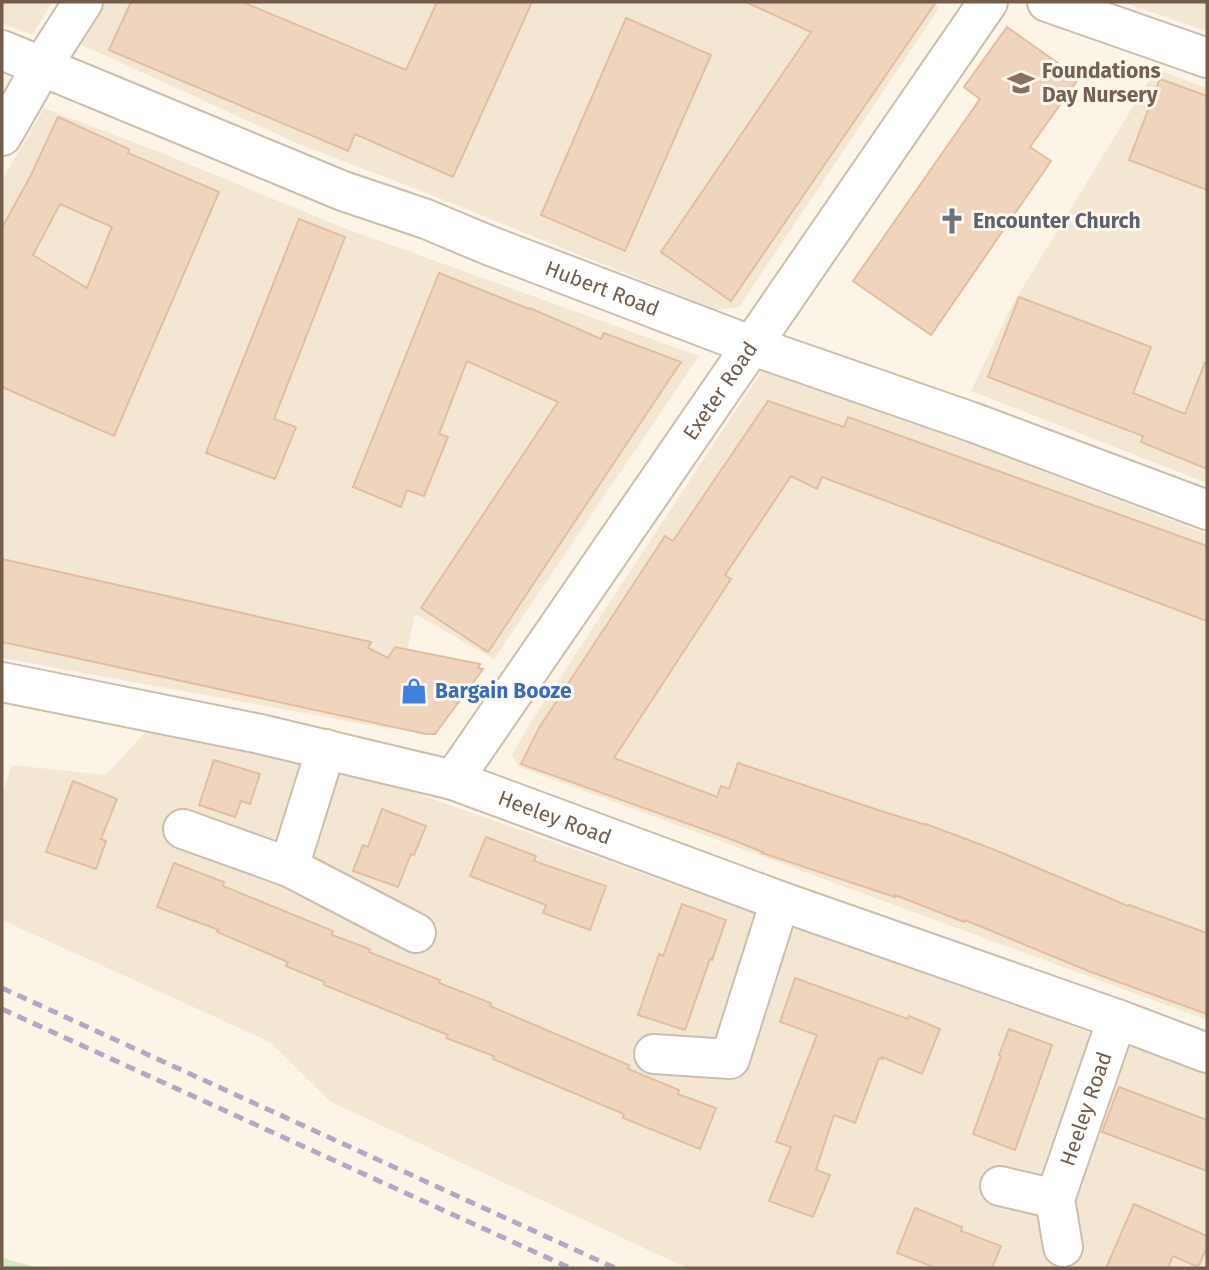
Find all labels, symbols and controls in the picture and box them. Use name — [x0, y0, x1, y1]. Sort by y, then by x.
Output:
place label: Foundations Day Nursery — [1042, 58, 1161, 108]
school or university icon: Foundations Day Nursery — [1006, 68, 1036, 98]
church icon: Encounter Church — [937, 206, 967, 236]
place label: Encounter Church — [973, 208, 1141, 234]
street label: Hubert Road — [541, 255, 663, 322]
street label: Exeter Road — [678, 337, 763, 445]
shop icon: Bargain Booze — [399, 676, 429, 706]
place label: Bargain Booze — [435, 678, 572, 704]
street label: Heeley Road — [494, 785, 615, 850]
street label: Heeley Road — [1054, 1048, 1118, 1169]

